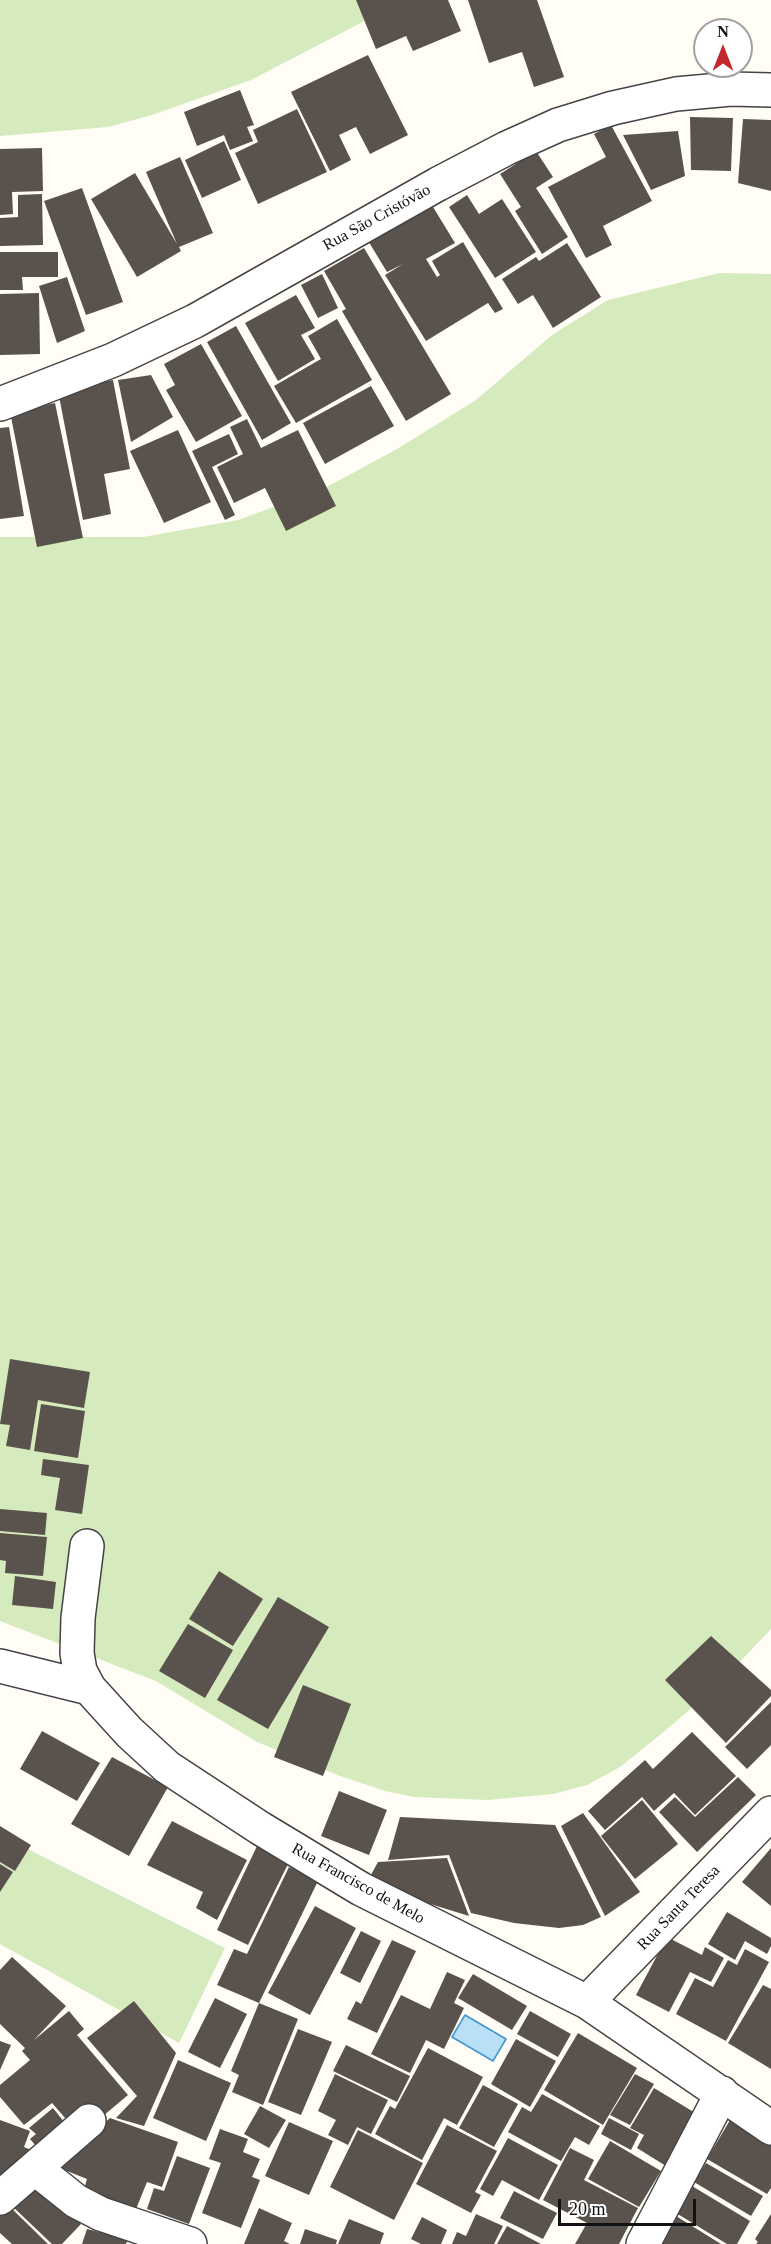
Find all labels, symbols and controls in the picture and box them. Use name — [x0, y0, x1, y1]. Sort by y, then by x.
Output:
north arrow — [693, 18, 753, 78]
text: N — [717, 23, 729, 40]
street label: Rua São Cristóvão — [320, 181, 434, 255]
street label: Rua Francisco de Melo — [288, 1840, 428, 1928]
street label: Rua Santa Teresa — [634, 1861, 724, 1955]
scale bar — [561, 2187, 699, 2225]
text: 20 m — [569, 2199, 606, 2219]

